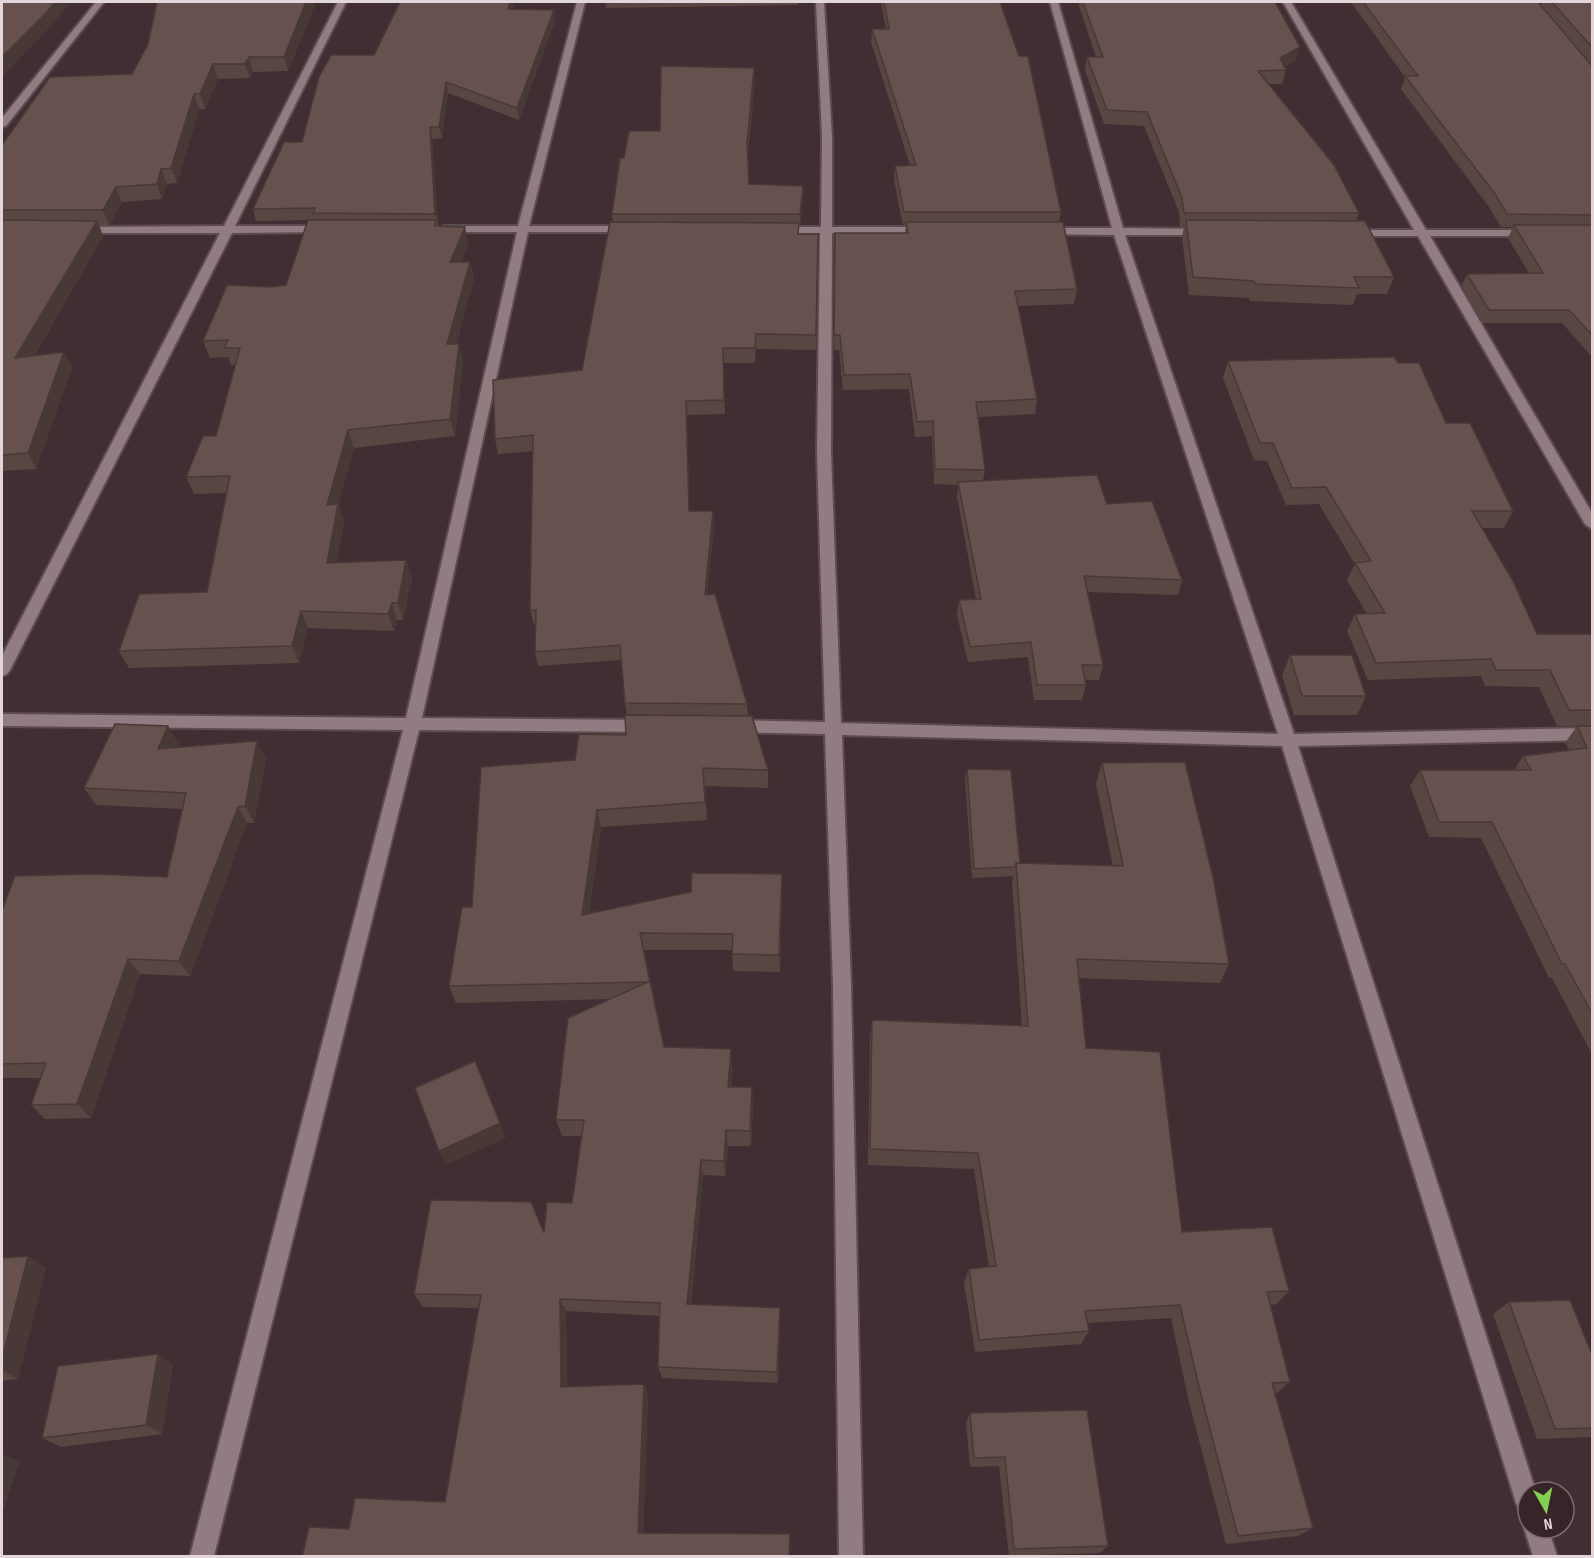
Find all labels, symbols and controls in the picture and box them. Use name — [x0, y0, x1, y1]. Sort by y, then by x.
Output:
north arrow — [1516, 1480, 1576, 1540]
text: N — [1542, 1513, 1554, 1533]

